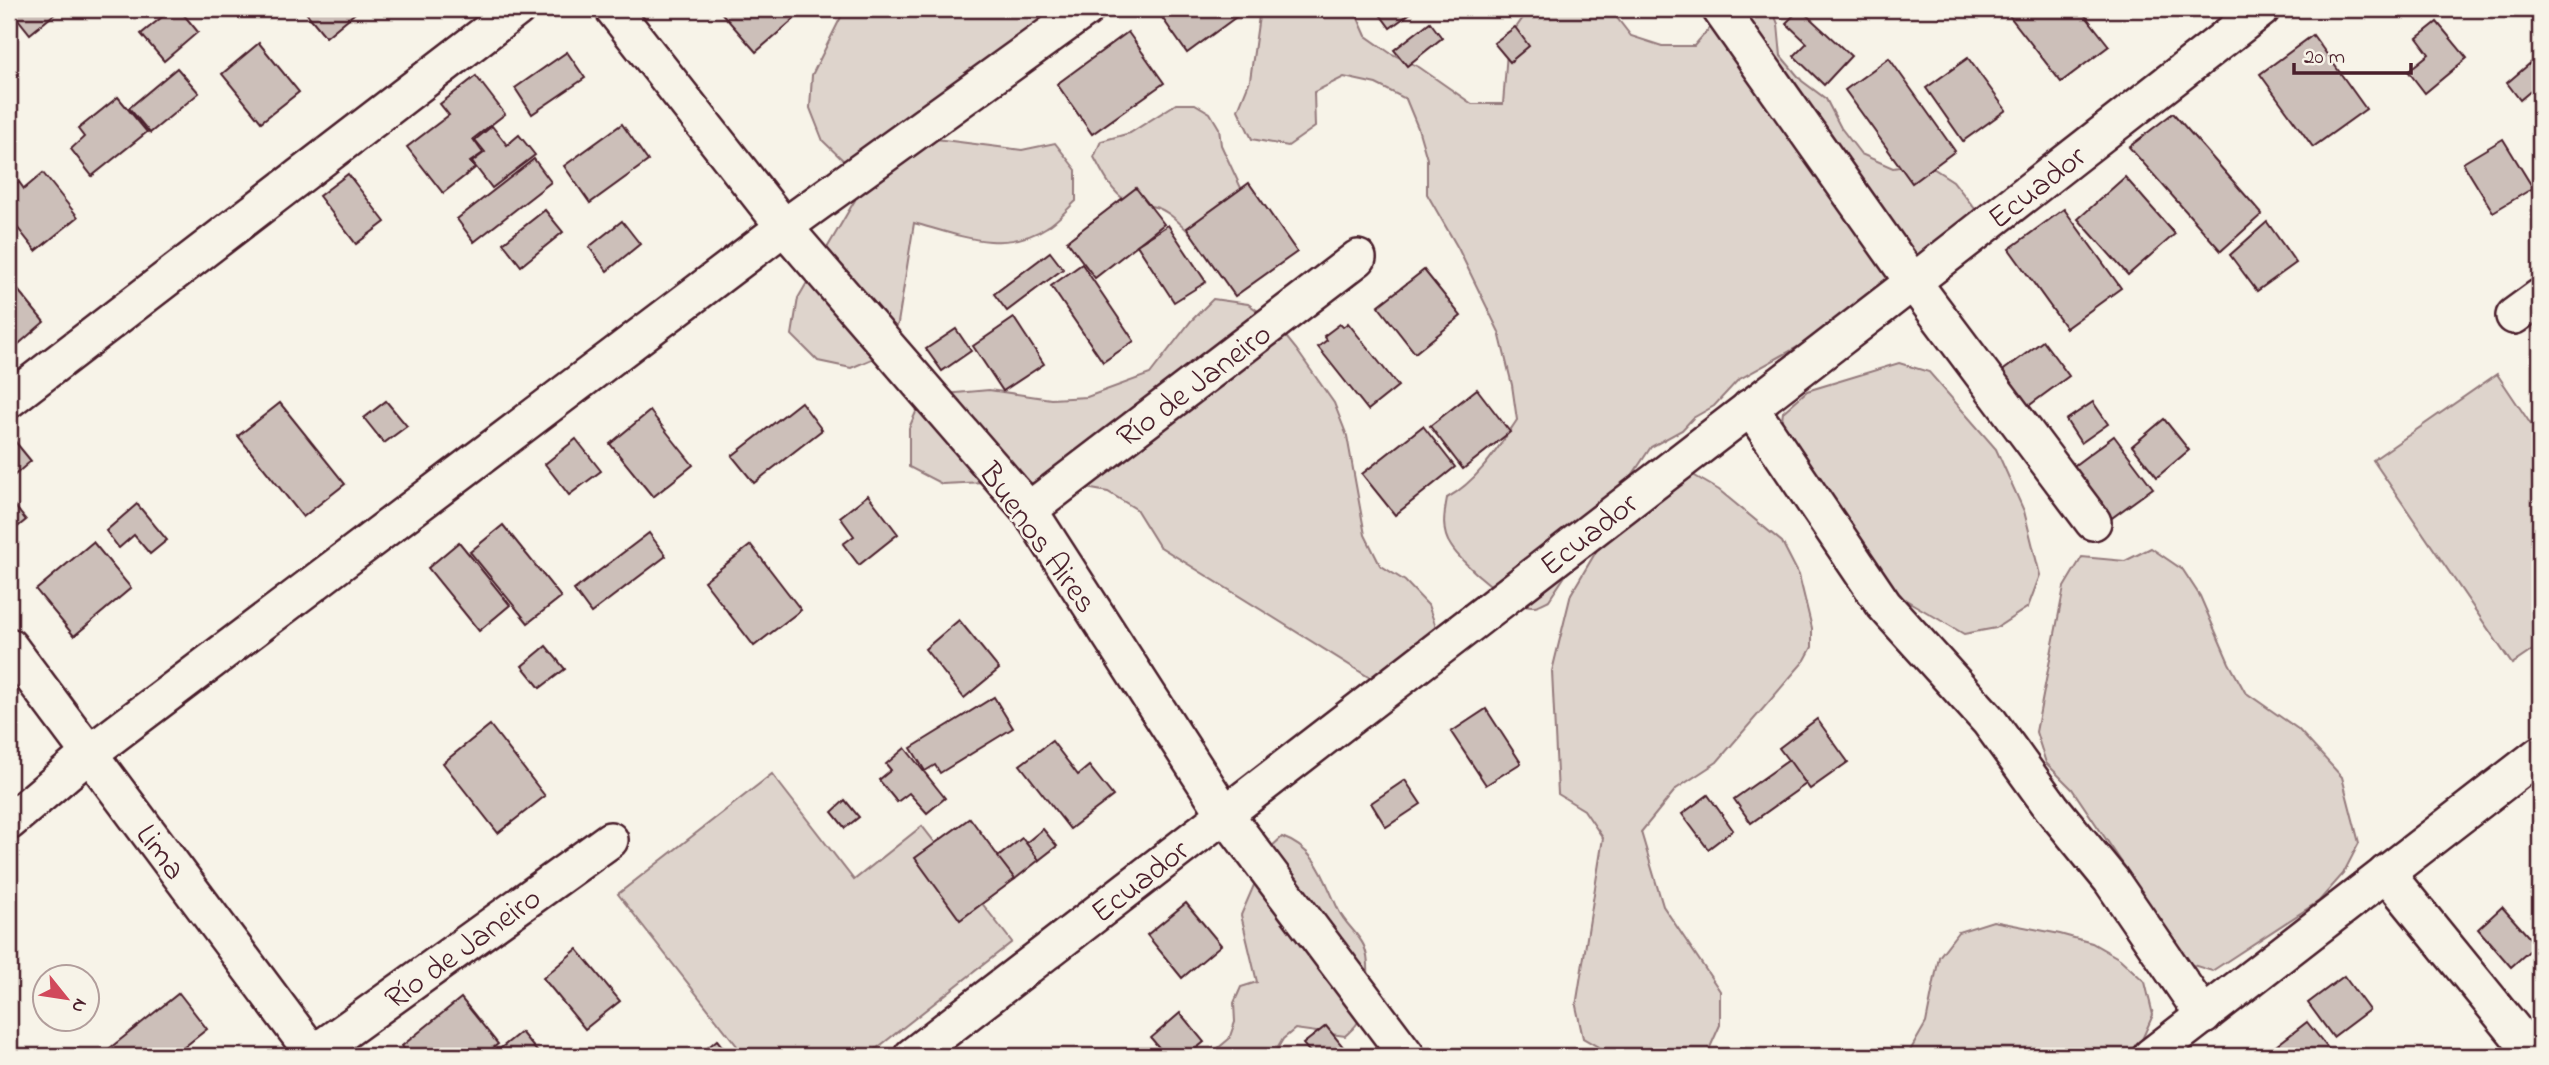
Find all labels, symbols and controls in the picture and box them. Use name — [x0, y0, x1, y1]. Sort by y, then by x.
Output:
scale bar — [2294, 32, 2411, 76]
text: 20 m — [2304, 43, 2345, 73]
street label: Ecuador — [1979, 135, 2097, 242]
street label: Río de Janeiro — [1108, 313, 1283, 461]
street label: Buenos Aires — [965, 453, 1107, 624]
street label: Ecuador — [1531, 482, 1649, 589]
street label: Lima — [122, 815, 196, 891]
street label: Ecuador — [1082, 829, 1200, 936]
street label: Río de Janeiro — [376, 877, 552, 1023]
north arrow — [32, 964, 102, 1034]
text: N — [64, 993, 93, 1018]

